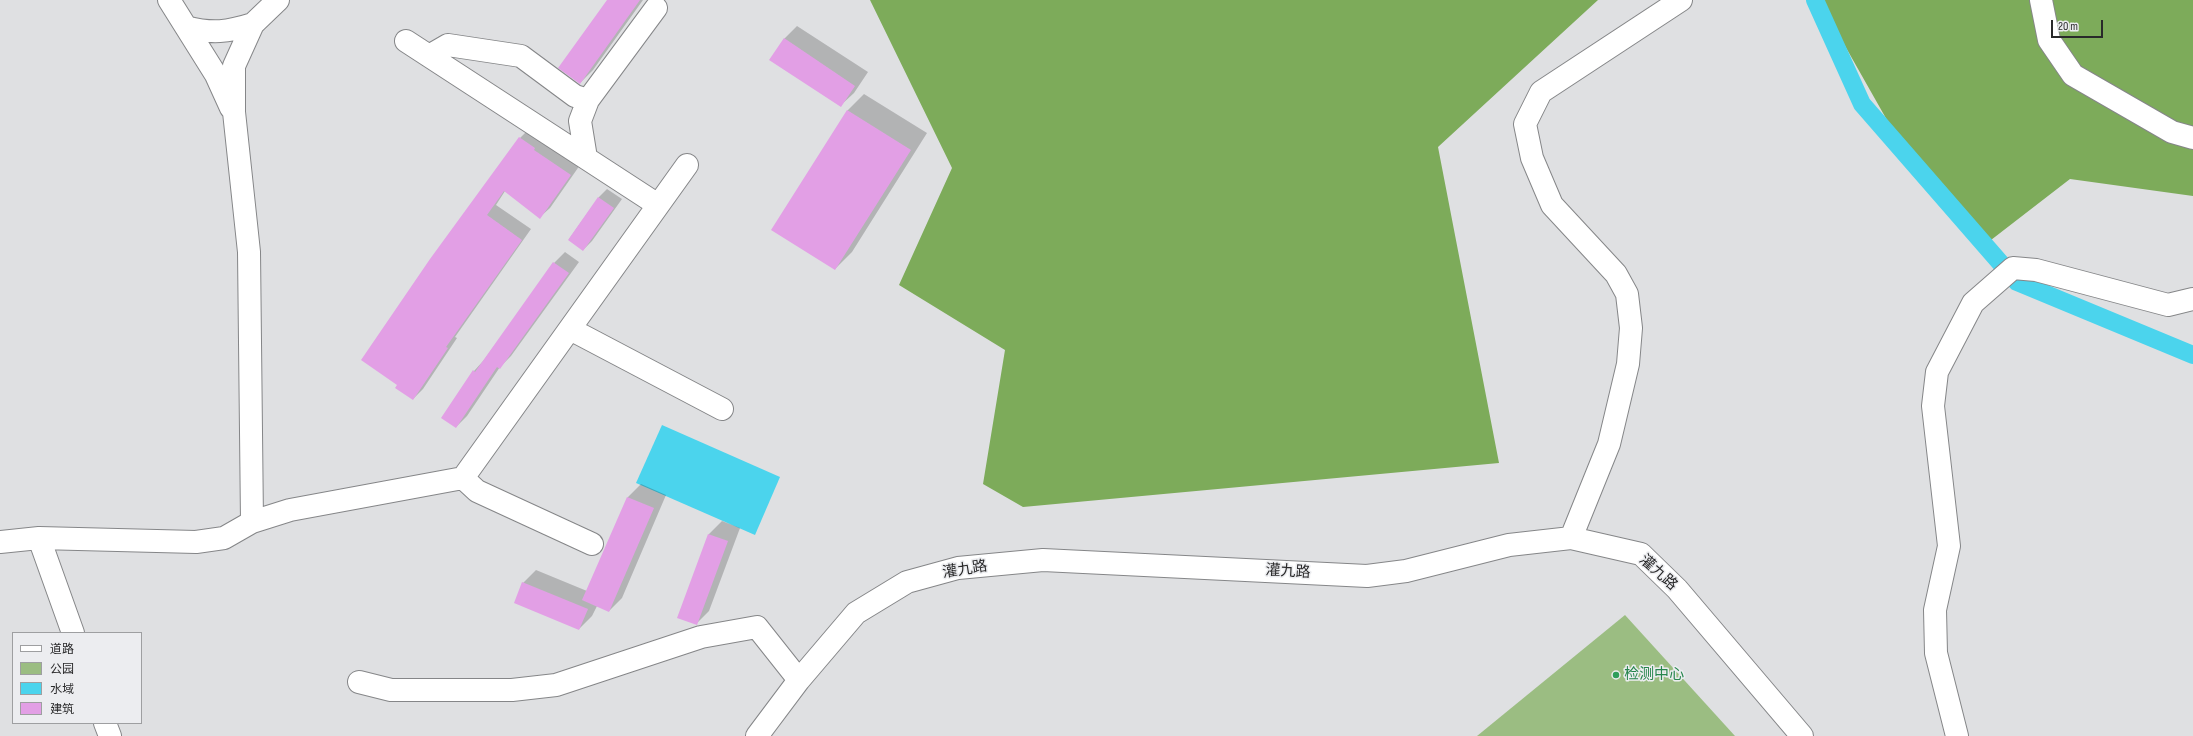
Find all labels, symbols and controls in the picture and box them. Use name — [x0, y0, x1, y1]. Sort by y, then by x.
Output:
scale bar — [2053, 12, 2105, 38]
text: 20 m — [2058, 19, 2078, 34]
street label: 灌九路 — [1635, 551, 1681, 595]
street label: 灌九路 — [941, 558, 989, 582]
street label: 灌九路 — [1265, 562, 1311, 582]
legend — [12, 632, 142, 724]
text: 道路 — [50, 642, 74, 657]
text: 公园 — [50, 662, 74, 677]
place label: 检测中心 — [1624, 666, 1684, 684]
marker: 检测中心 — [1611, 670, 1621, 680]
text: 水域 — [50, 682, 74, 697]
text: 建筑 — [50, 702, 74, 717]

